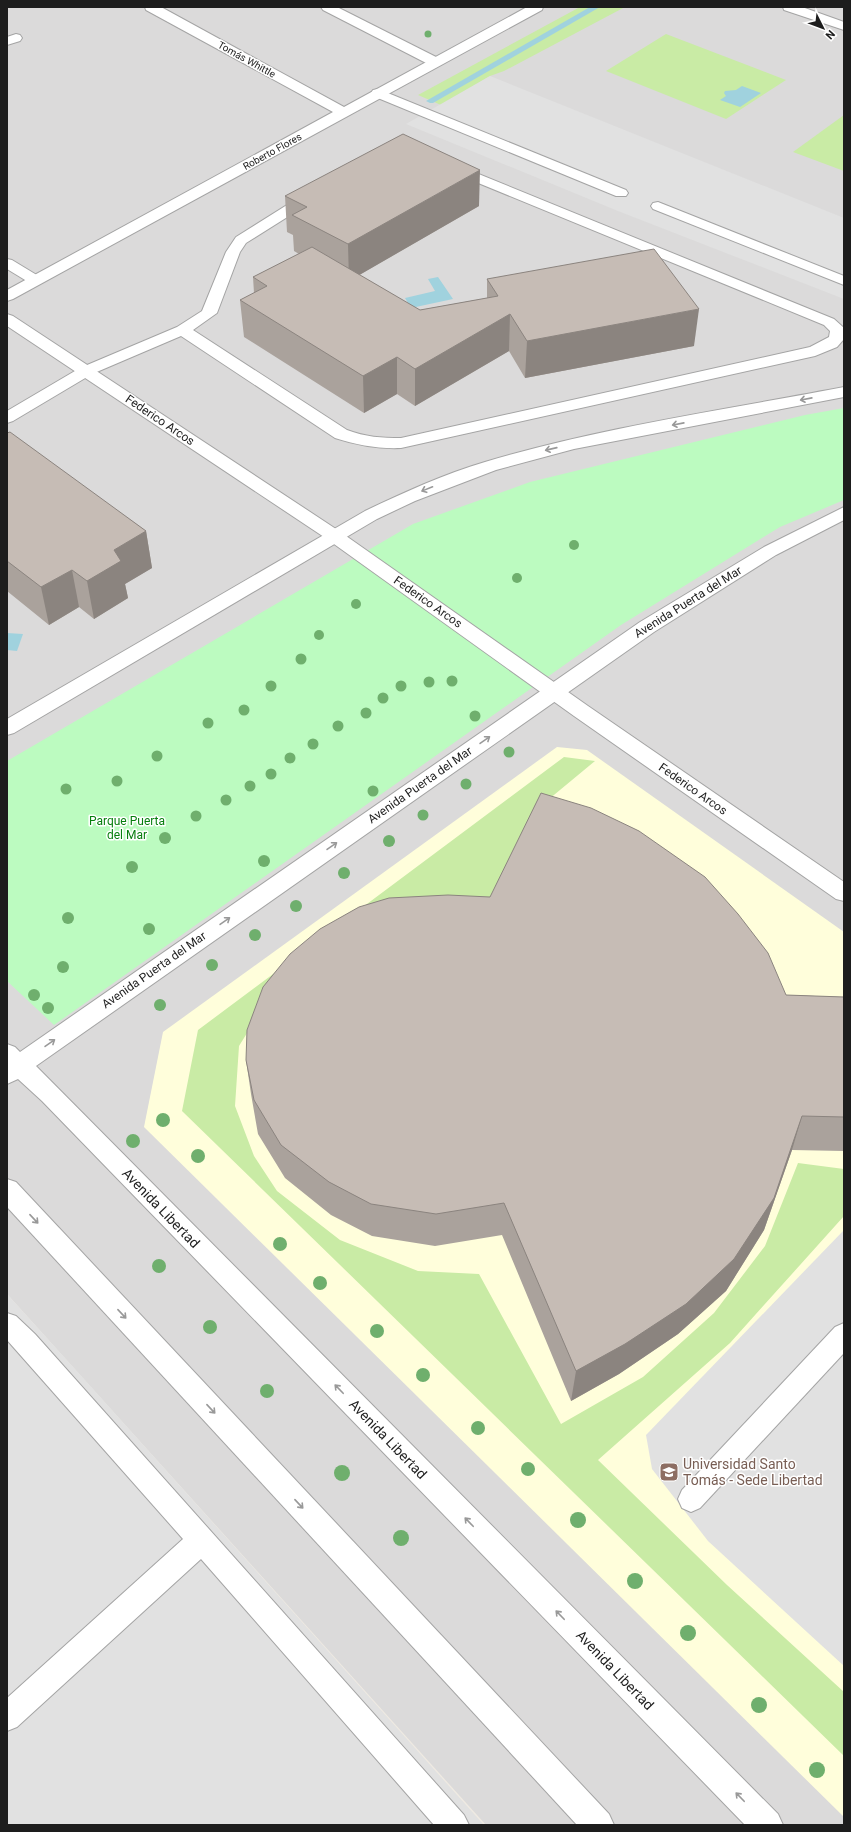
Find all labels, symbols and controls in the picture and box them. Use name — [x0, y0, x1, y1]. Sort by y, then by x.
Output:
north arrow — [803, 8, 843, 48]
text: N — [822, 27, 837, 42]
street label: Tomás Whittle — [216, 39, 277, 80]
street label: Roberto Flores — [241, 131, 303, 172]
street label: Federico Arcos — [123, 392, 197, 448]
one-way arrow — [800, 395, 813, 403]
one-way arrow — [672, 420, 685, 428]
one-way arrow — [544, 446, 557, 454]
one-way arrow — [422, 486, 434, 494]
street label: Avenida Puerta del Mar — [632, 563, 744, 641]
street label: Federico Arcos — [391, 573, 465, 631]
one-way arrow — [479, 736, 490, 744]
street label: Avenida Puerta del Mar — [365, 744, 475, 826]
street label: Federico Arcos — [656, 760, 730, 818]
park label: Parque Puerta del Mar — [89, 814, 165, 842]
one-way arrow — [326, 842, 337, 850]
one-way arrow — [220, 917, 231, 925]
street label: Avenida Puerta del Mar — [99, 929, 209, 1011]
one-way arrow — [44, 1039, 55, 1047]
street label: Avenida Libertad — [119, 1165, 203, 1251]
one-way arrow — [29, 1213, 38, 1224]
one-way arrow — [117, 1309, 127, 1319]
one-way arrow — [334, 1384, 344, 1394]
street label: Avenida Libertad — [346, 1396, 430, 1482]
one-way arrow — [206, 1404, 215, 1414]
place label: Universidad Santo Tomás - Sede Libertad — [683, 1456, 823, 1488]
school or university icon: Universidad Santo Tomás - Sede Libertad — [658, 1461, 680, 1483]
one-way arrow — [294, 1499, 304, 1509]
one-way arrow — [464, 1517, 474, 1527]
one-way arrow — [556, 1610, 565, 1620]
street label: Avenida Libertad — [573, 1627, 657, 1713]
one-way arrow — [735, 1792, 745, 1802]

